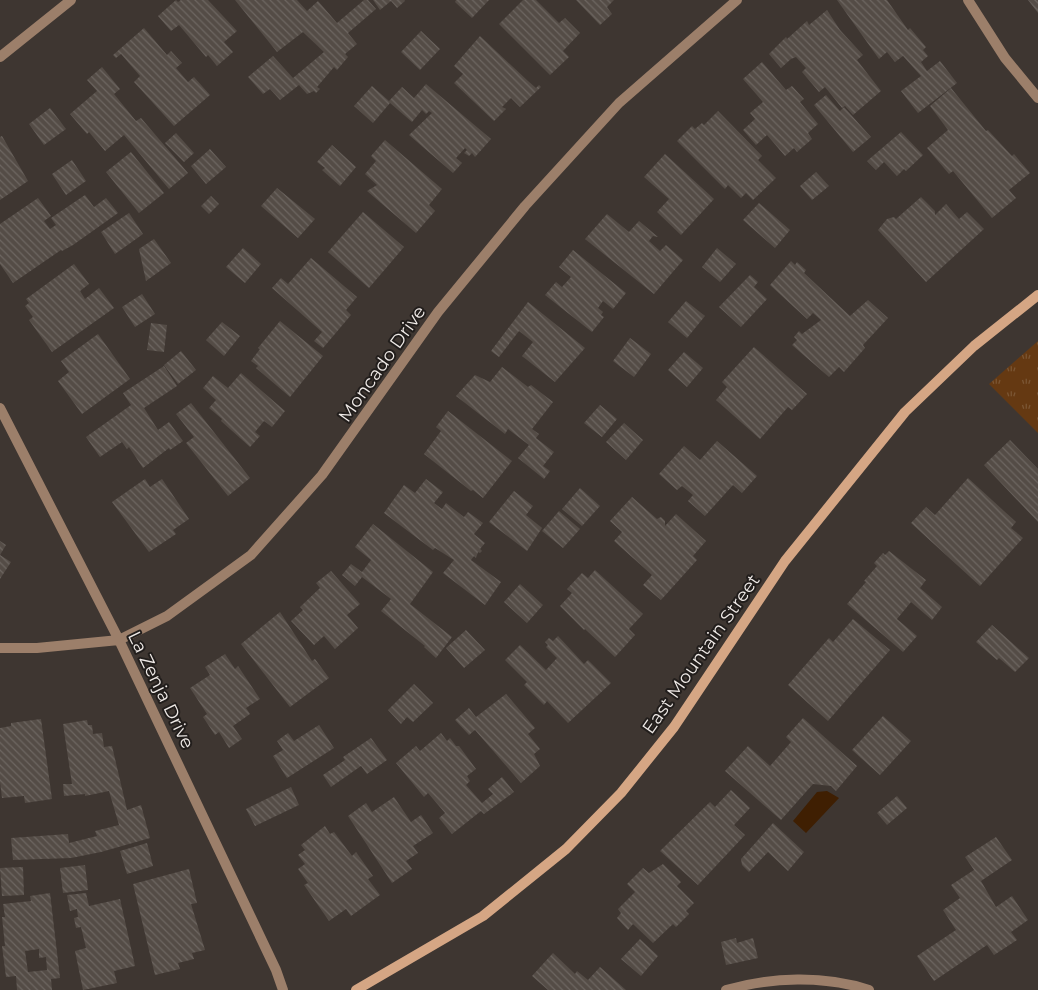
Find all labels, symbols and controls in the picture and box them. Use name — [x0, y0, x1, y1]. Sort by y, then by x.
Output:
street label: Moncado Drive — [334, 302, 430, 426]
street label: East Mountain Street — [638, 570, 764, 738]
street label: La Zenja Drive — [123, 628, 199, 752]

